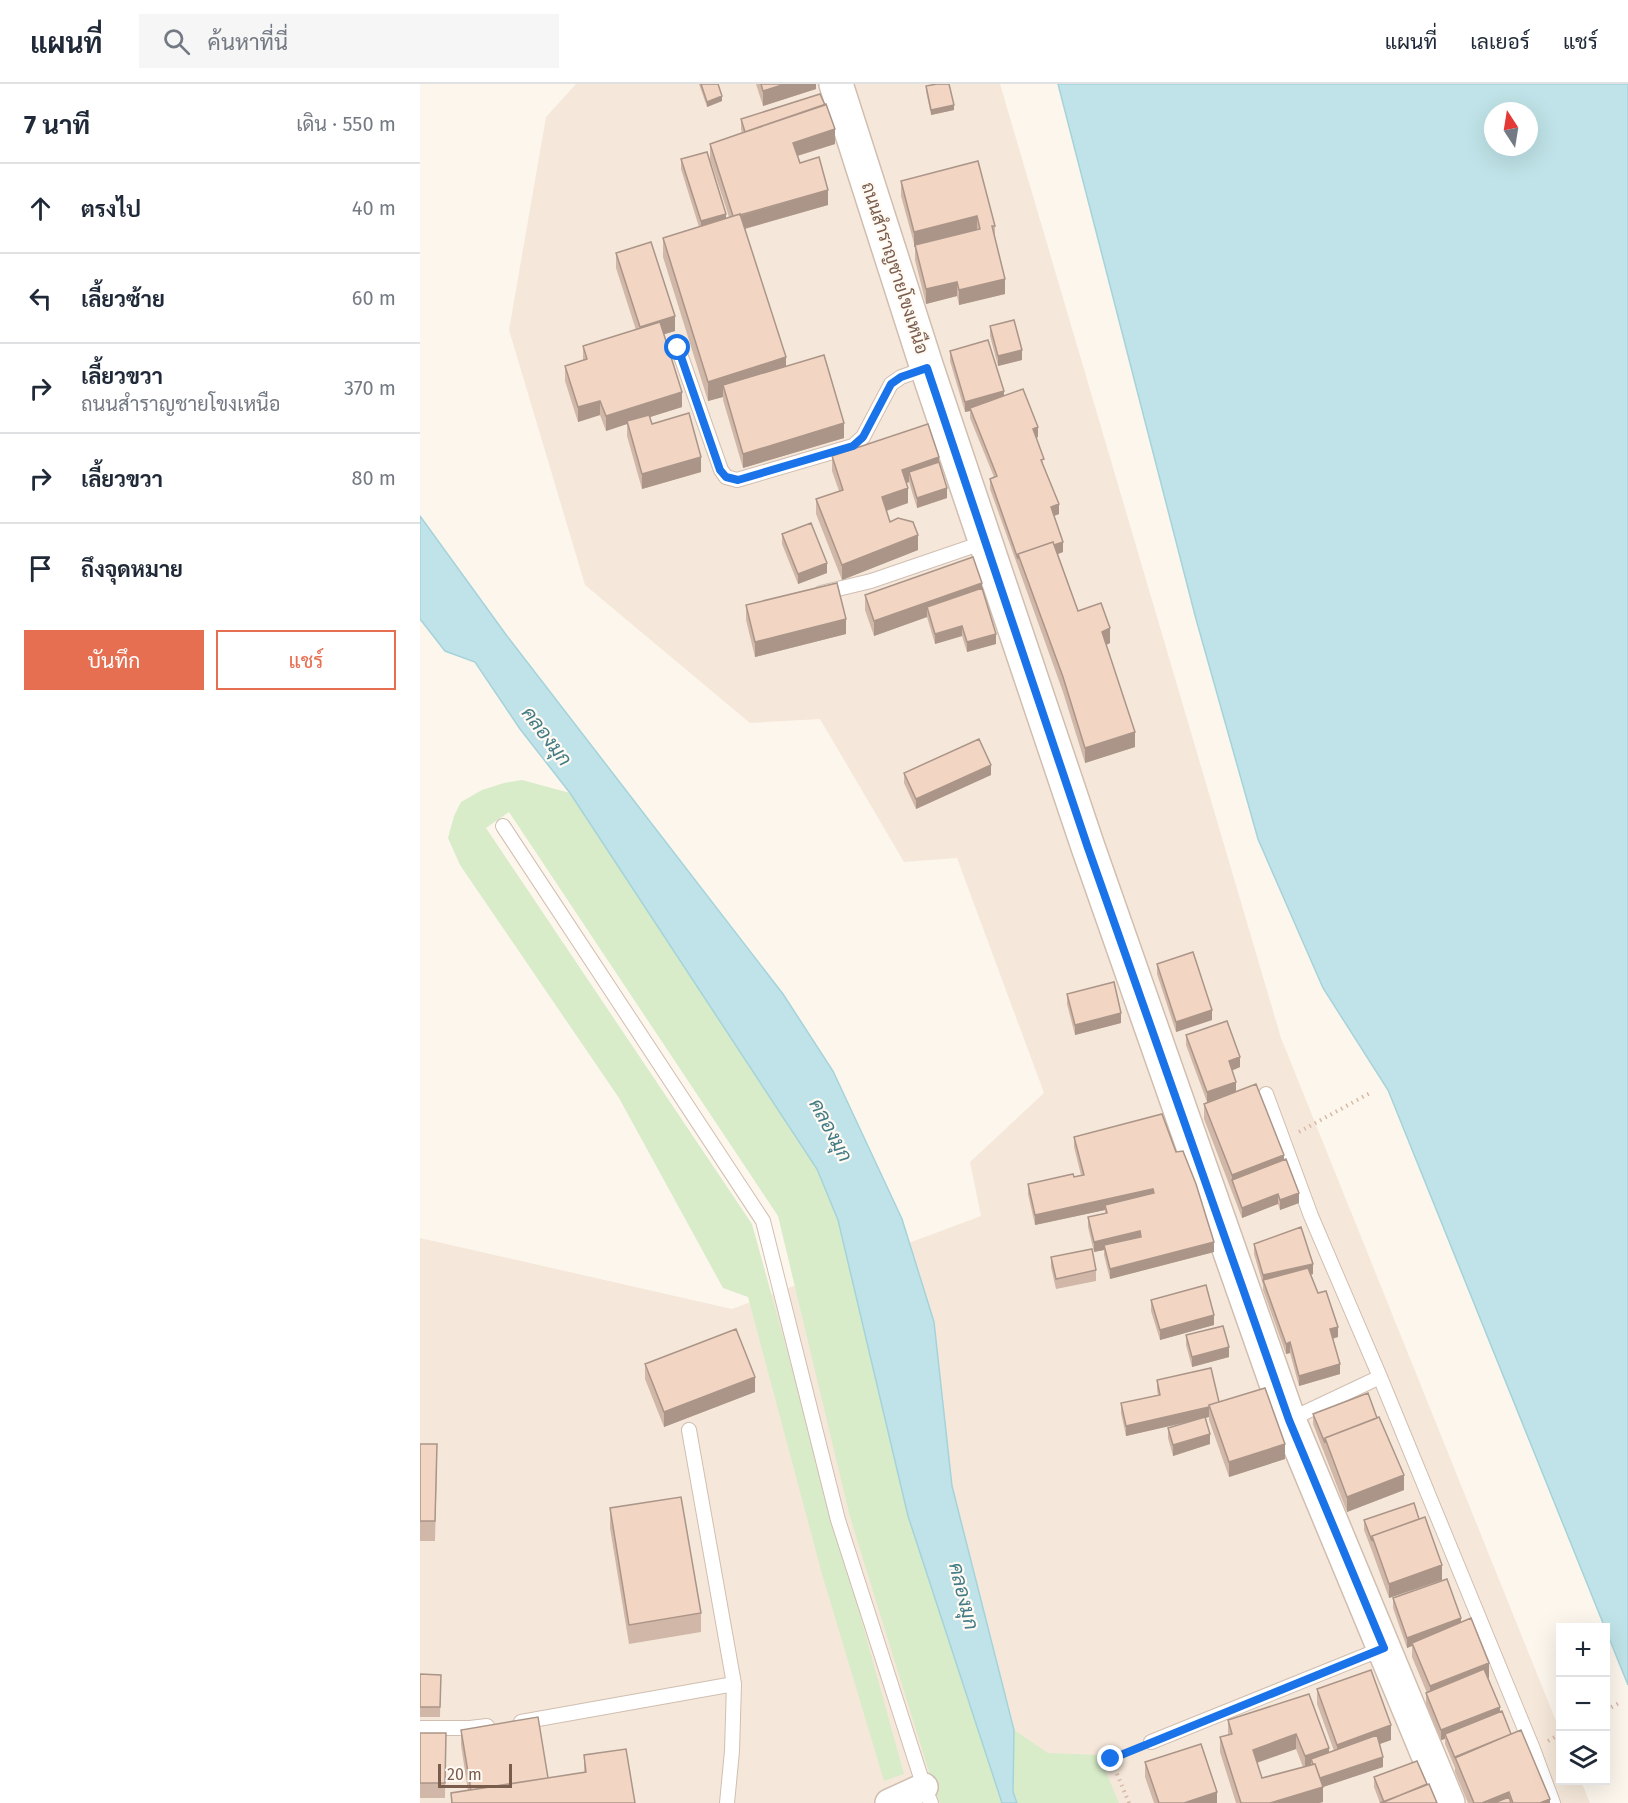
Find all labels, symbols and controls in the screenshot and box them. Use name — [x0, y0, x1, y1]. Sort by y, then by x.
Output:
search box — [139, 14, 559, 68]
icon: search — [160, 25, 193, 58]
text: แผนที่ — [30, 27, 103, 60]
text: ค้นหาที่นี่ — [208, 29, 288, 56]
text: แผนที่ — [1385, 29, 1437, 55]
text: เลเยอร์ — [1470, 29, 1530, 55]
text: แชร์ — [1563, 29, 1598, 55]
north arrow — [1484, 102, 1538, 156]
text: 7 นาที — [24, 110, 90, 141]
text: เดิน · 550 m — [296, 112, 396, 136]
street label: ถนนสำราญชายโขงเหนือ — [857, 179, 935, 357]
icon: ahead — [24, 192, 57, 225]
text: ตรงไป — [81, 196, 141, 223]
text: 40 m — [352, 196, 396, 220]
icon: left — [24, 282, 57, 315]
text: เลี้ยวซ้าย — [81, 286, 165, 313]
text: 60 m — [352, 286, 396, 310]
route start — [664, 334, 690, 360]
text: เลี้ยวขวา — [81, 363, 163, 390]
icon: right — [24, 372, 57, 405]
text: 370 m — [344, 376, 396, 400]
text: ถนนสำราญชายโขงเหนือ — [81, 392, 281, 416]
icon: right — [24, 462, 57, 495]
text: เลี้ยวขวา — [81, 466, 163, 493]
text: 80 m — [351, 466, 396, 490]
icon: arrive — [24, 552, 57, 585]
text: ถึงจุดหมาย — [81, 556, 183, 583]
button: บันทึก — [24, 630, 204, 690]
button: แชร์ — [216, 630, 396, 690]
water label: คลองมุก — [515, 702, 577, 772]
water label: คลองมุก — [803, 1094, 858, 1167]
water label: คลองมุก — [942, 1560, 984, 1633]
map controls — [1556, 1623, 1610, 1785]
button: + — [1556, 1623, 1610, 1677]
button: − — [1556, 1677, 1610, 1731]
button: layers — [1556, 1731, 1610, 1785]
route end — [1097, 1745, 1123, 1771]
scale bar — [438, 1761, 512, 1788]
text: 20 m — [447, 1765, 482, 1784]

